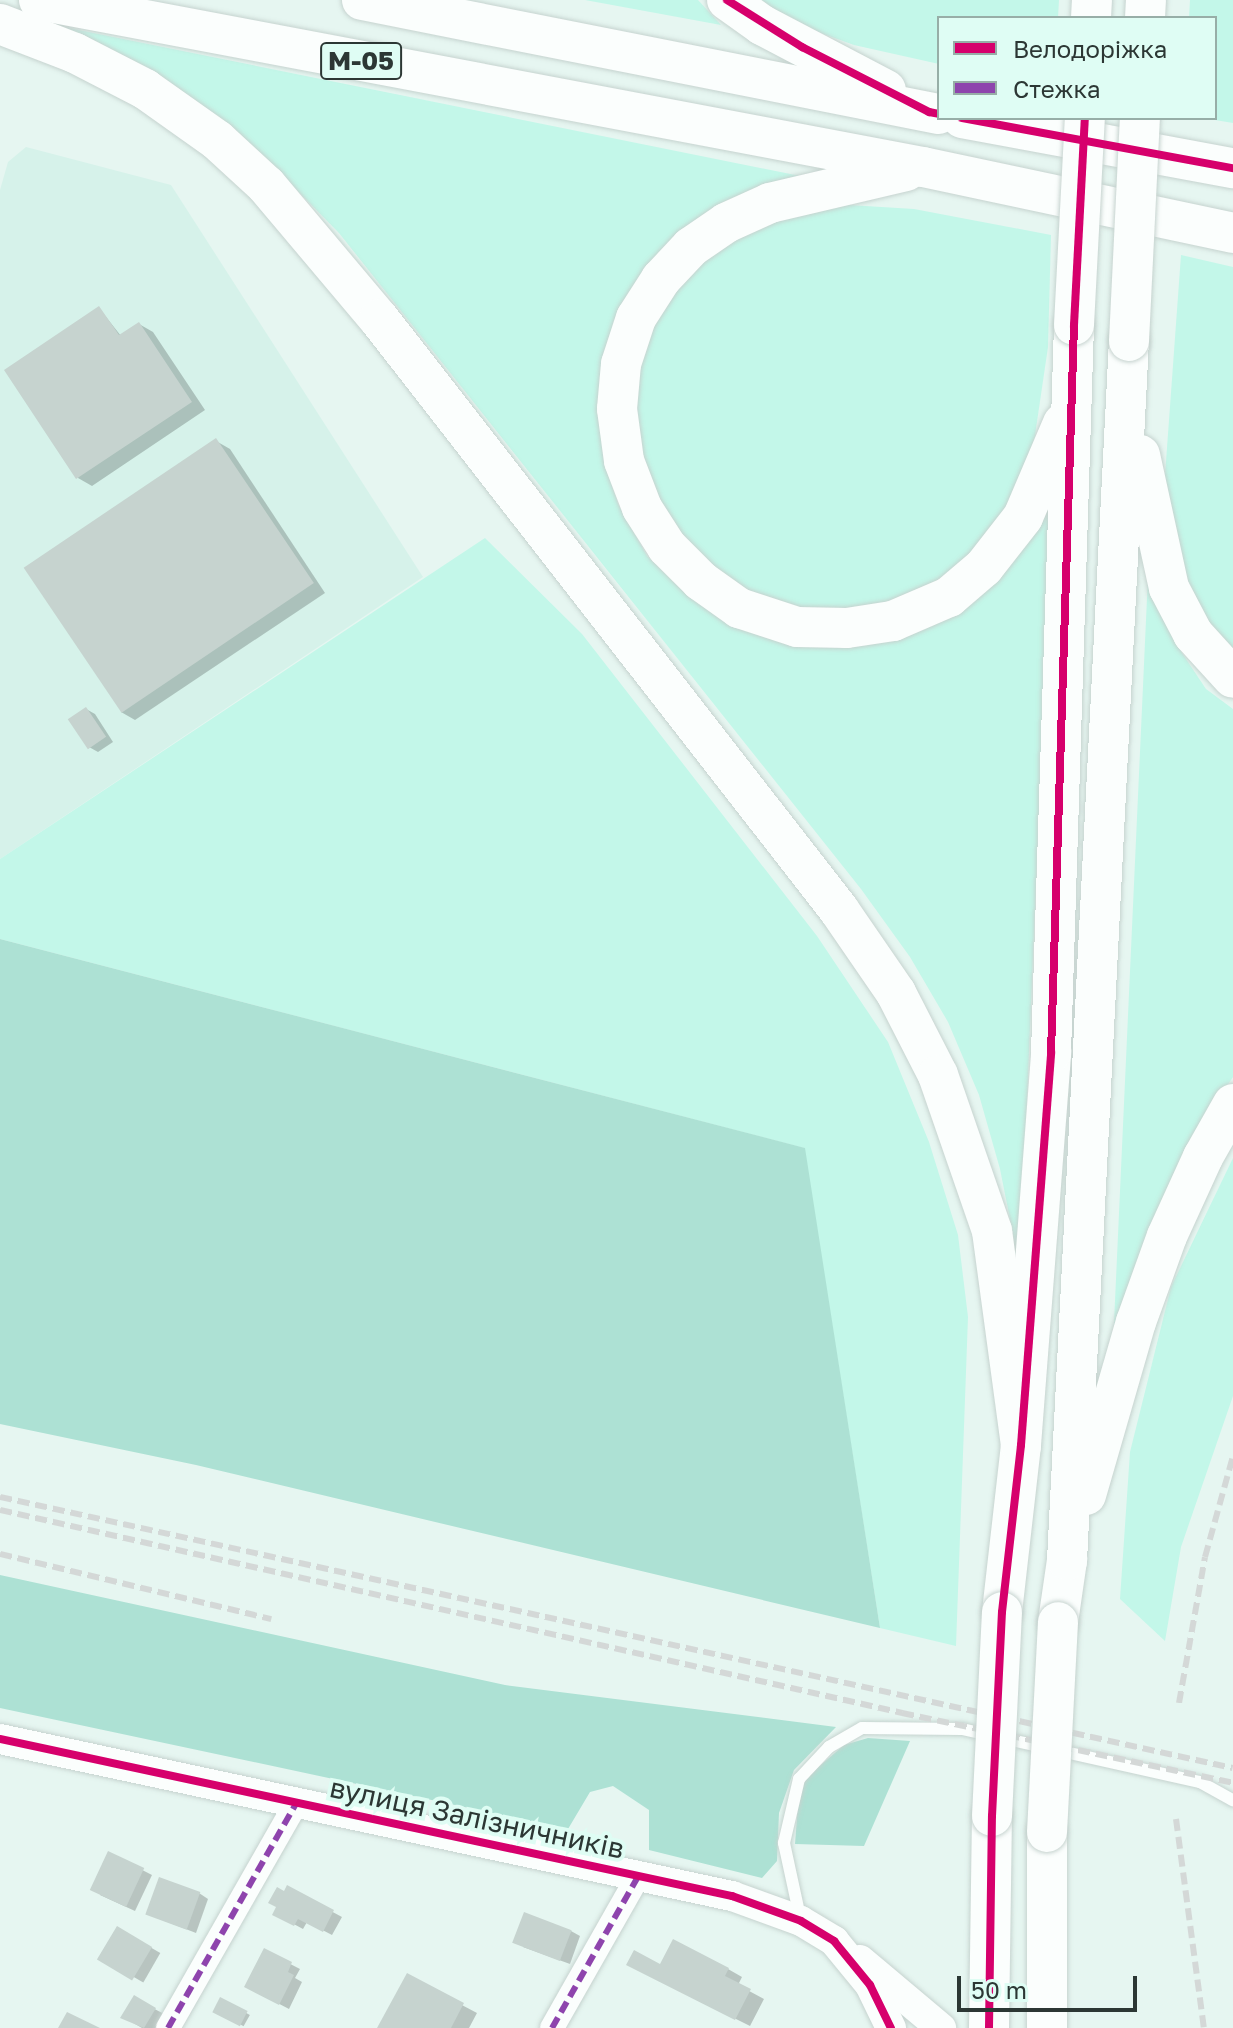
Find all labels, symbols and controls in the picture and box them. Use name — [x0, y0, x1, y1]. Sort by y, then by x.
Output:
legend — [937, 16, 1217, 120]
text: Велодоріжка — [1013, 34, 1167, 63]
road number: М-05 — [319, 39, 403, 83]
text: Стежка — [1013, 74, 1101, 103]
street label: вулиця Залізничників — [327, 1770, 627, 1866]
scale bar — [961, 1960, 1141, 2010]
text: 50 m — [971, 1975, 1027, 2004]

